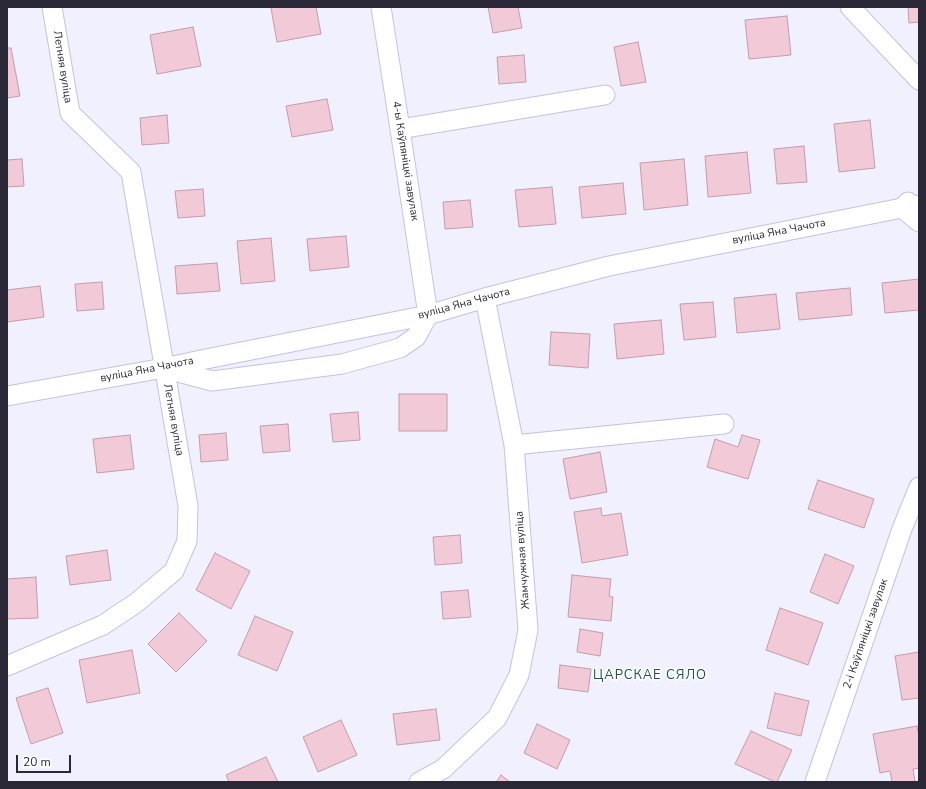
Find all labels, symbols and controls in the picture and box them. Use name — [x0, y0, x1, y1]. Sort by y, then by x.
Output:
street label: Летняя вуліца — [50, 30, 74, 104]
street label: 4-ы Каўпяніцкі завулак — [389, 100, 421, 222]
street label: вуліца Яна Чачота — [731, 216, 827, 248]
street label: вуліца Яна Чачота — [416, 285, 512, 323]
street label: вуліца Яна Чачота — [99, 354, 195, 386]
street label: Летняя вуліца — [160, 383, 186, 457]
street label: Жамчужная вуліца — [513, 510, 533, 610]
street label: 2-і Каўпяніцкі завулак — [841, 577, 891, 691]
district label: ЦАРСКАЕ СЯЛО — [593, 668, 707, 684]
scale bar — [18, 747, 73, 773]
text: 20 m — [23, 754, 51, 770]

